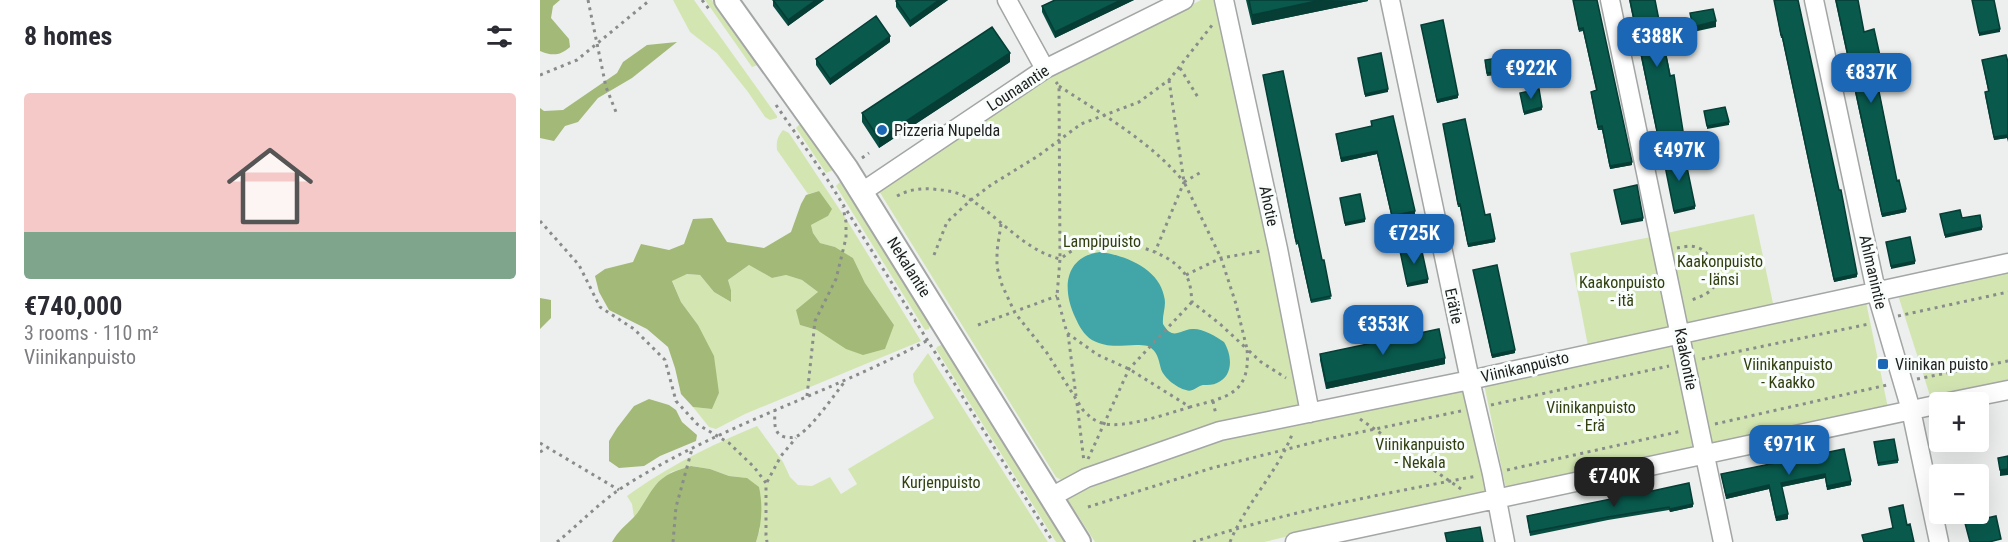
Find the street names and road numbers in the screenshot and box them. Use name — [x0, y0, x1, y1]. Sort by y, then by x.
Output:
street label: Lounaantie — [983, 61, 1053, 115]
street label: Ahotie — [1255, 184, 1283, 228]
street label: Nekalantie — [883, 233, 935, 301]
street label: Ahlmanintie — [1855, 233, 1891, 311]
street label: Erätie — [1441, 286, 1467, 326]
street label: Kaakontie — [1671, 326, 1701, 392]
street label: Viinikanpuisto — [1479, 348, 1571, 386]

